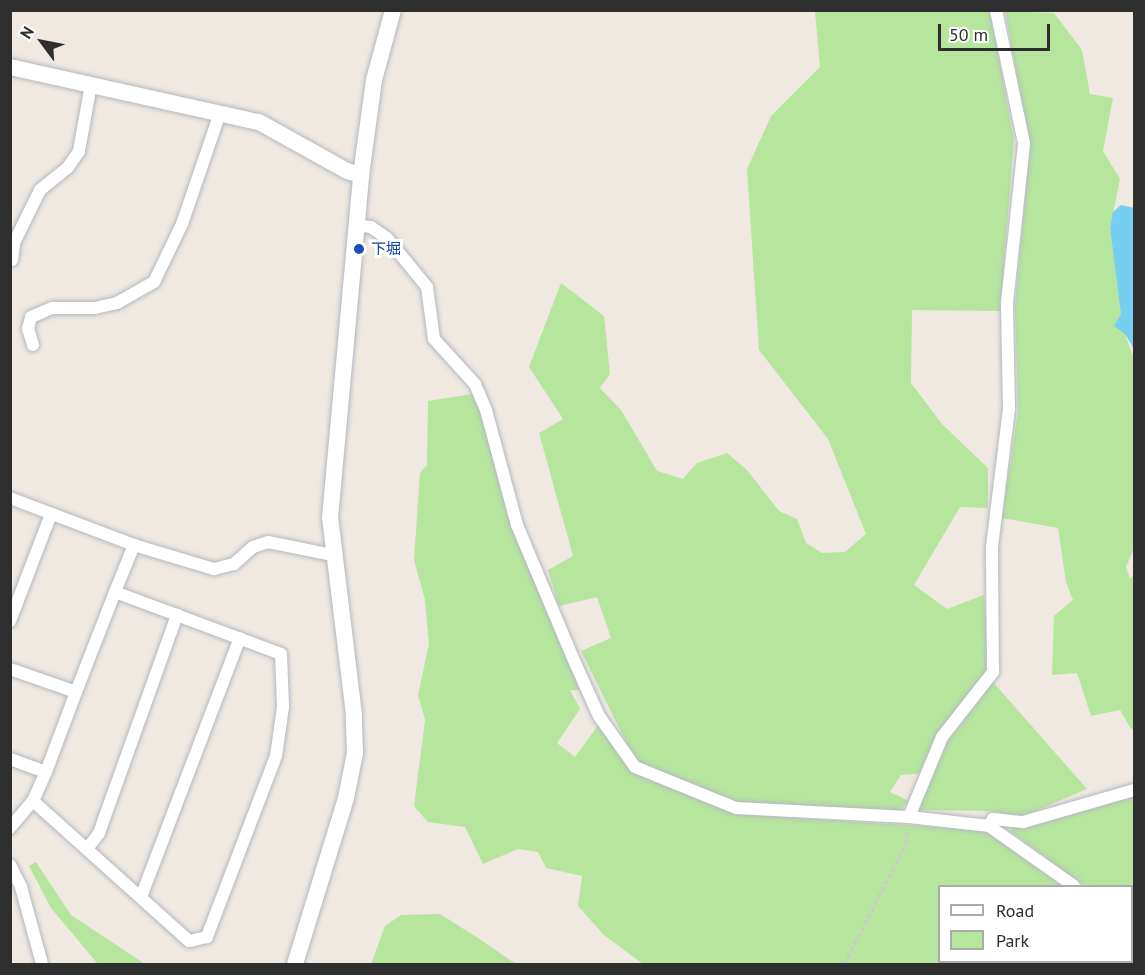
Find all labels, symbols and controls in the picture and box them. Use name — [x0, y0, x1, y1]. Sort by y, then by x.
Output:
north arrow — [12, 12, 72, 72]
scale bar — [941, 12, 1054, 50]
text: N — [15, 23, 38, 42]
text: 50 m — [949, 23, 988, 46]
place label: 下堀 — [371, 240, 401, 258]
marker: 下堀 — [352, 242, 366, 256]
legend — [938, 885, 1133, 963]
text: Road — [996, 899, 1034, 922]
text: Park — [996, 929, 1029, 952]

